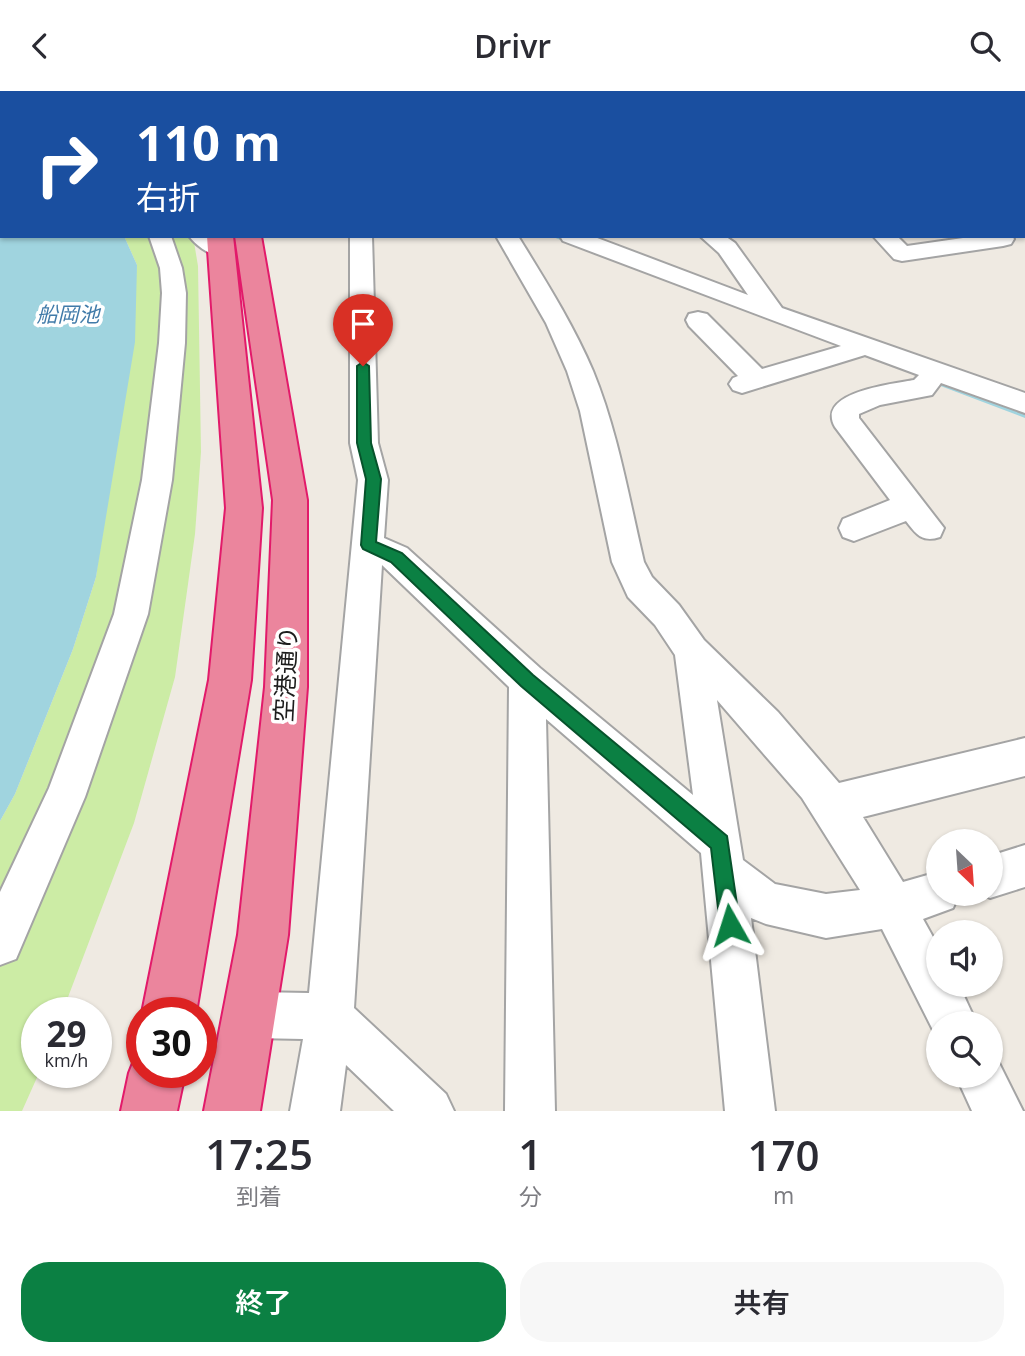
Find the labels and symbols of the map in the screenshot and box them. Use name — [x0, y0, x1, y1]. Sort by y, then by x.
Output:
pin — [333, 294, 393, 366]
water label: 船岡池 — [37, 300, 101, 328]
street label: 空港通り — [266, 625, 304, 723]
north arrow — [926, 829, 1003, 907]
position arrow — [693, 888, 767, 962]
speed limit sign: 30 — [126, 997, 217, 1088]

